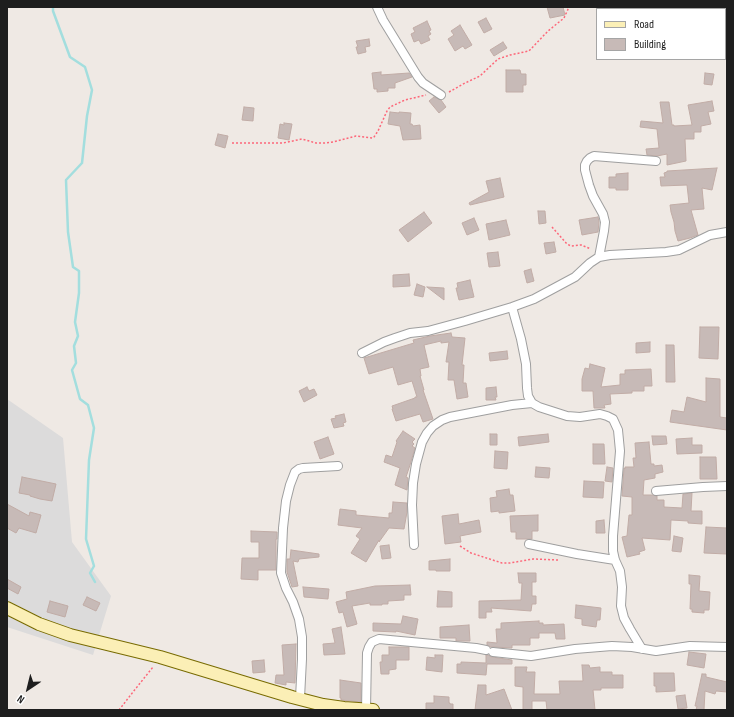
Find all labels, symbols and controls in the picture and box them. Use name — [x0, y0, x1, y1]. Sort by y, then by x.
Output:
legend — [596, 8, 726, 60]
text: Road — [634, 17, 654, 32]
text: Building — [634, 37, 666, 52]
north arrow — [8, 669, 48, 709]
text: N — [15, 692, 27, 706]

